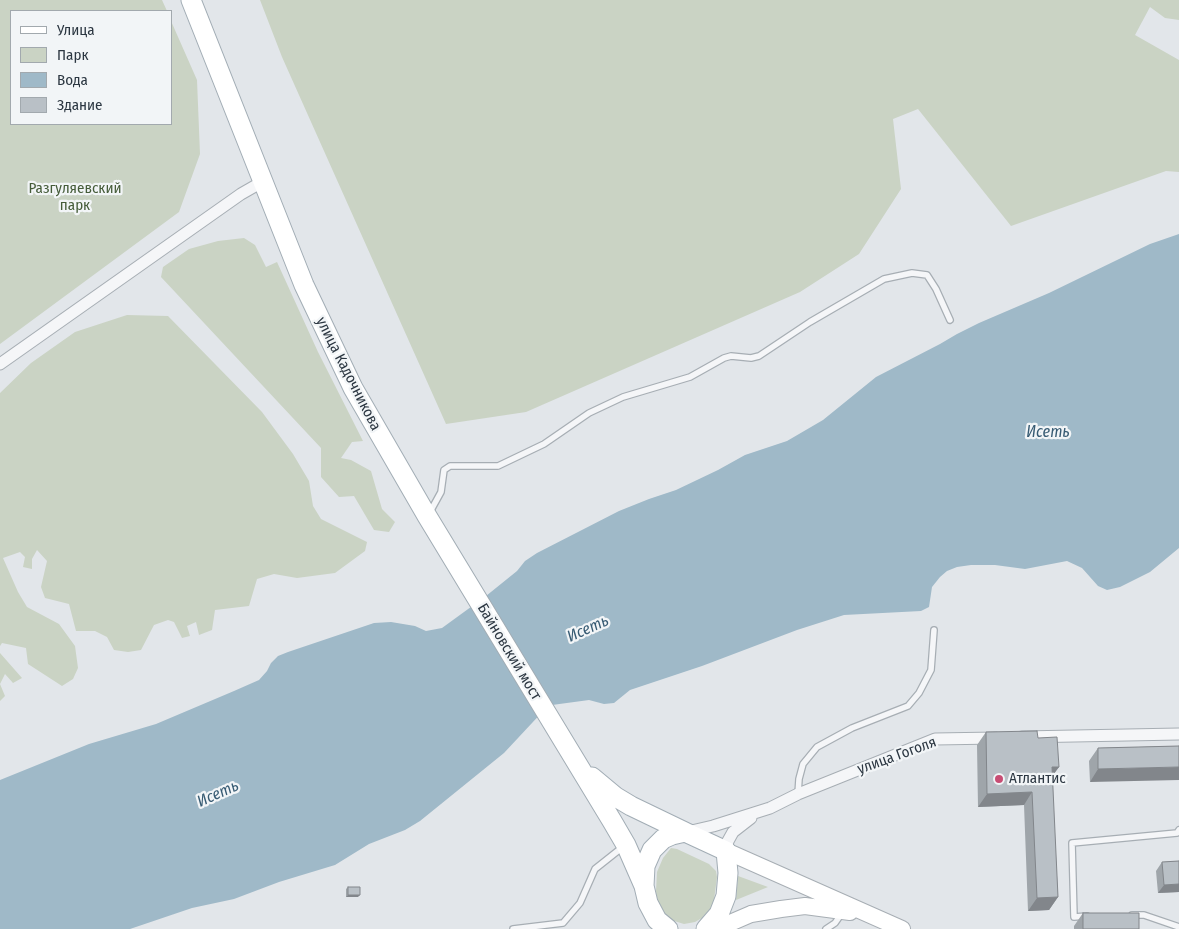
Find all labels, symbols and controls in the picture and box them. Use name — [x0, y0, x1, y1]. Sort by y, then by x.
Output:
legend — [10, 10, 172, 125]
text: Улица — [57, 21, 95, 39]
text: Парк — [57, 46, 88, 64]
text: Вода — [57, 71, 88, 89]
text: Здание — [57, 96, 103, 114]
park label: Разгуляевский парк — [28, 180, 122, 215]
street label: улица Кадочникова — [312, 314, 384, 434]
water label: Исеть — [1026, 423, 1070, 443]
street label: Байновский мост — [473, 601, 545, 703]
water label: Исеть — [564, 611, 612, 647]
street label: улица Гоголя — [855, 733, 939, 779]
place label: Атлантис — [1009, 770, 1066, 788]
marker: Атлантис — [993, 773, 1005, 785]
water label: Исеть — [194, 776, 242, 812]

